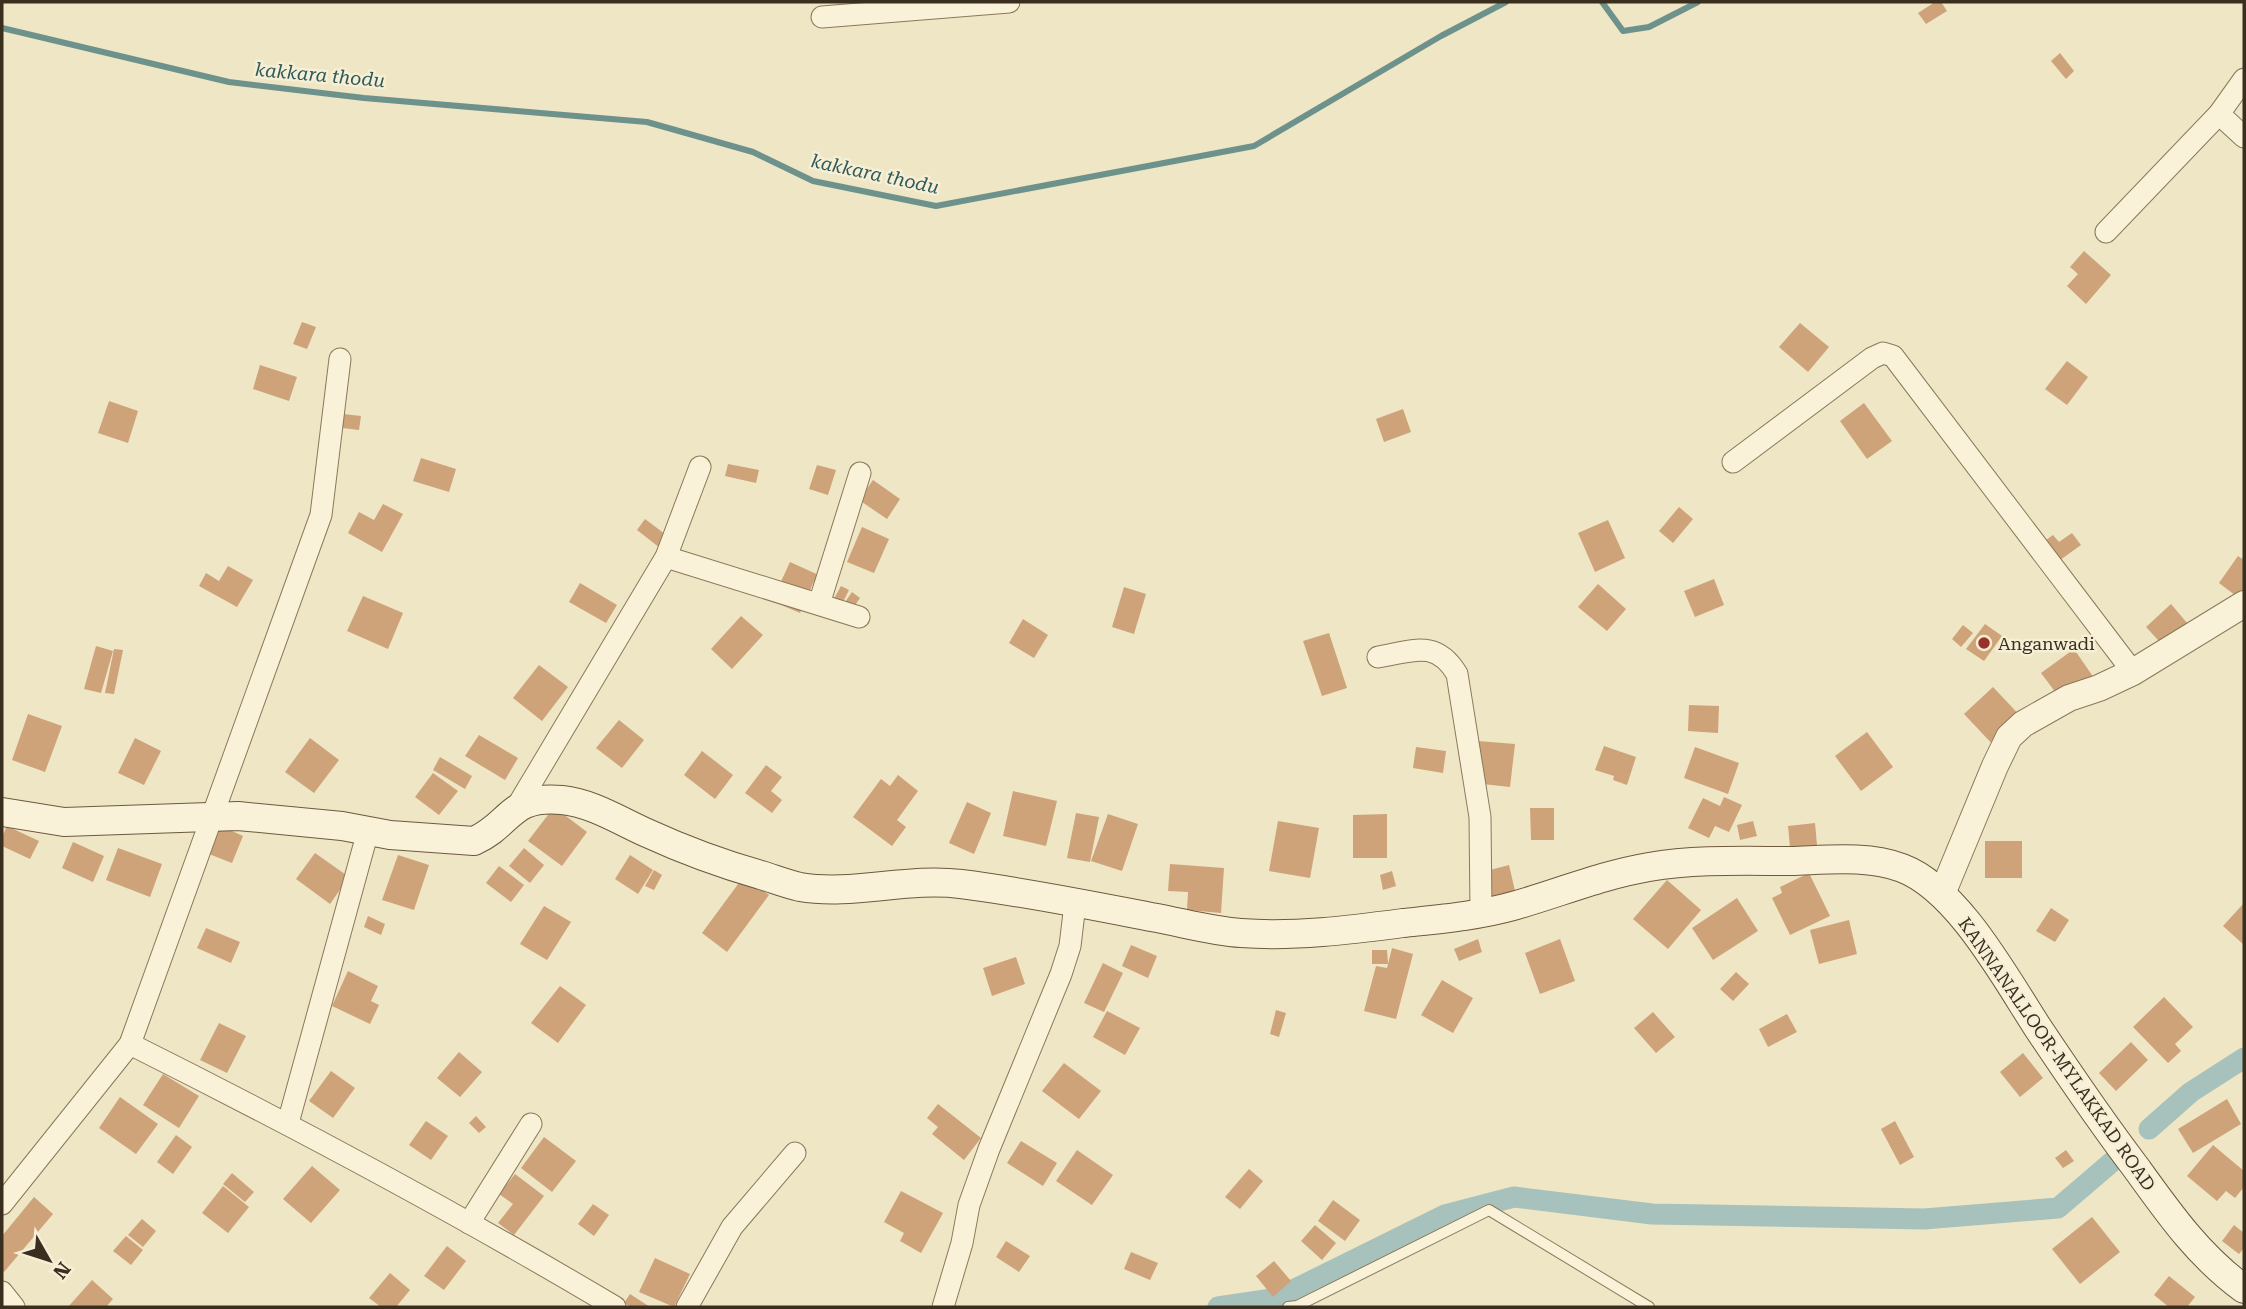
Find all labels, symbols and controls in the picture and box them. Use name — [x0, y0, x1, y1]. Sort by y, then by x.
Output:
water label: kakkara thodu — [254, 58, 386, 92]
water label: kakkara thodu — [809, 149, 941, 199]
place label: Anganwadi — [1998, 633, 2095, 654]
marker: Anganwadi — [1976, 635, 1992, 651]
street label: KANNANALLOOR-MYLAKKAD ROAD — [1954, 913, 2160, 1195]
north arrow — [14, 1225, 84, 1295]
text: N — [48, 1257, 75, 1284]

